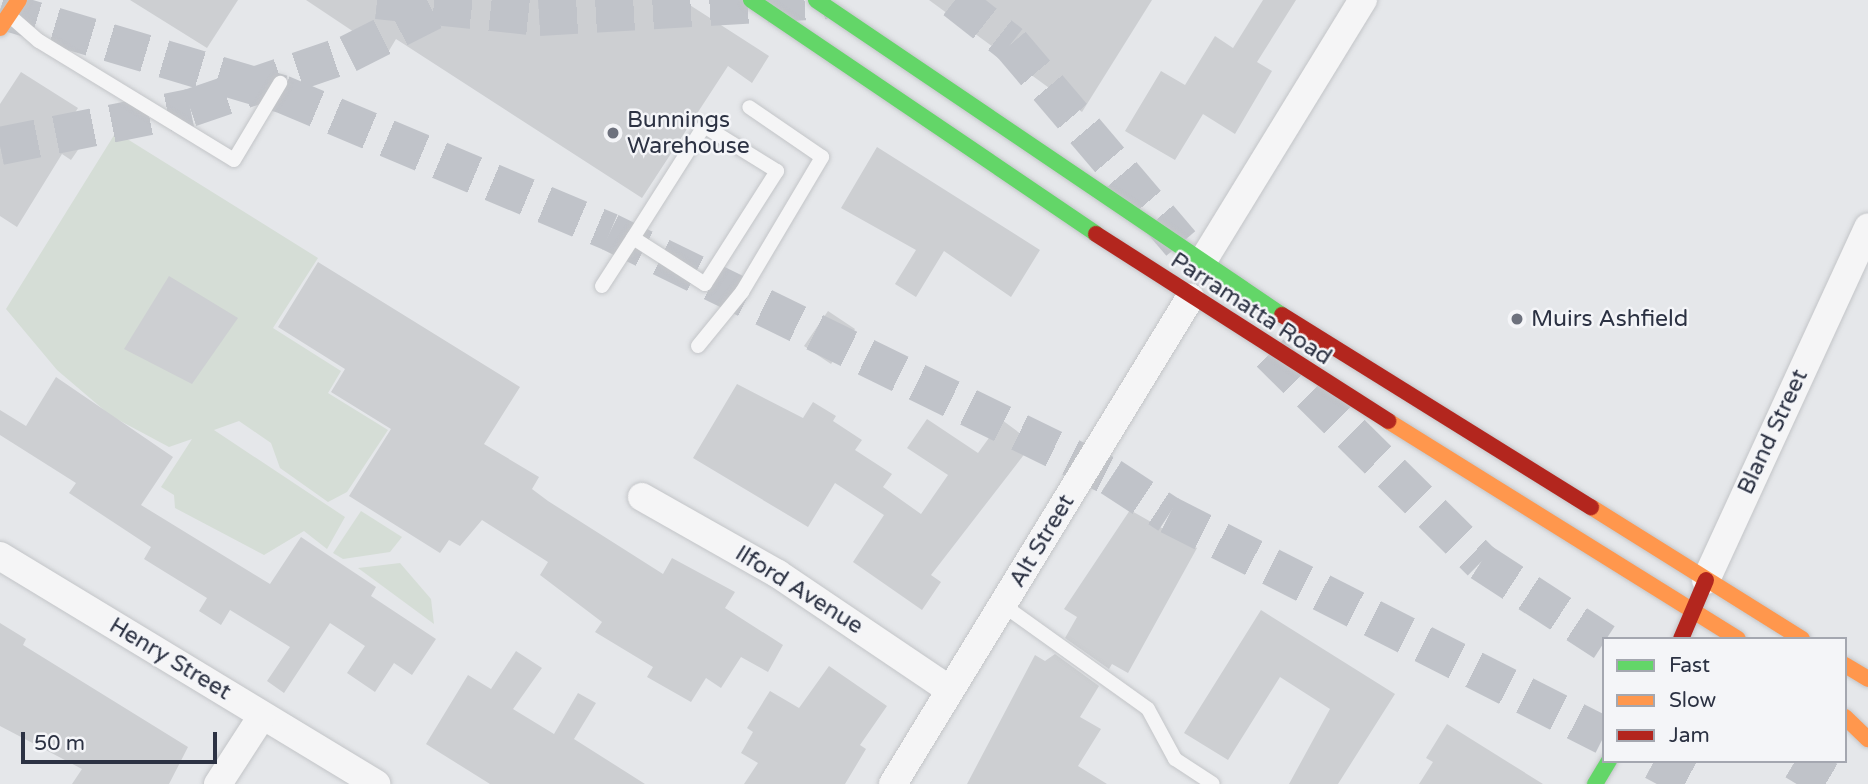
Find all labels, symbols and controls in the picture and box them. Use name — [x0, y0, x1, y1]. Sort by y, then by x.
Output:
place label: Bunnings Warehouse — [627, 106, 750, 160]
marker: Bunnings Warehouse — [605, 125, 621, 141]
street label: Parramatta Road — [1165, 247, 1337, 371]
place label: Muirs Ashfield — [1531, 305, 1688, 333]
marker: Muirs Ashfield — [1509, 311, 1525, 327]
street label: Bland Street — [1732, 365, 1814, 499]
street label: Alt Street — [1004, 490, 1080, 592]
street label: Ilford Avenue — [730, 540, 868, 640]
street label: Henry Street — [104, 612, 236, 706]
legend — [1602, 637, 1847, 763]
text: Fast — [1669, 653, 1710, 678]
text: Slow — [1669, 688, 1716, 713]
scale bar — [24, 718, 220, 762]
text: Jam — [1669, 723, 1710, 748]
text: 50 m — [34, 731, 85, 756]

